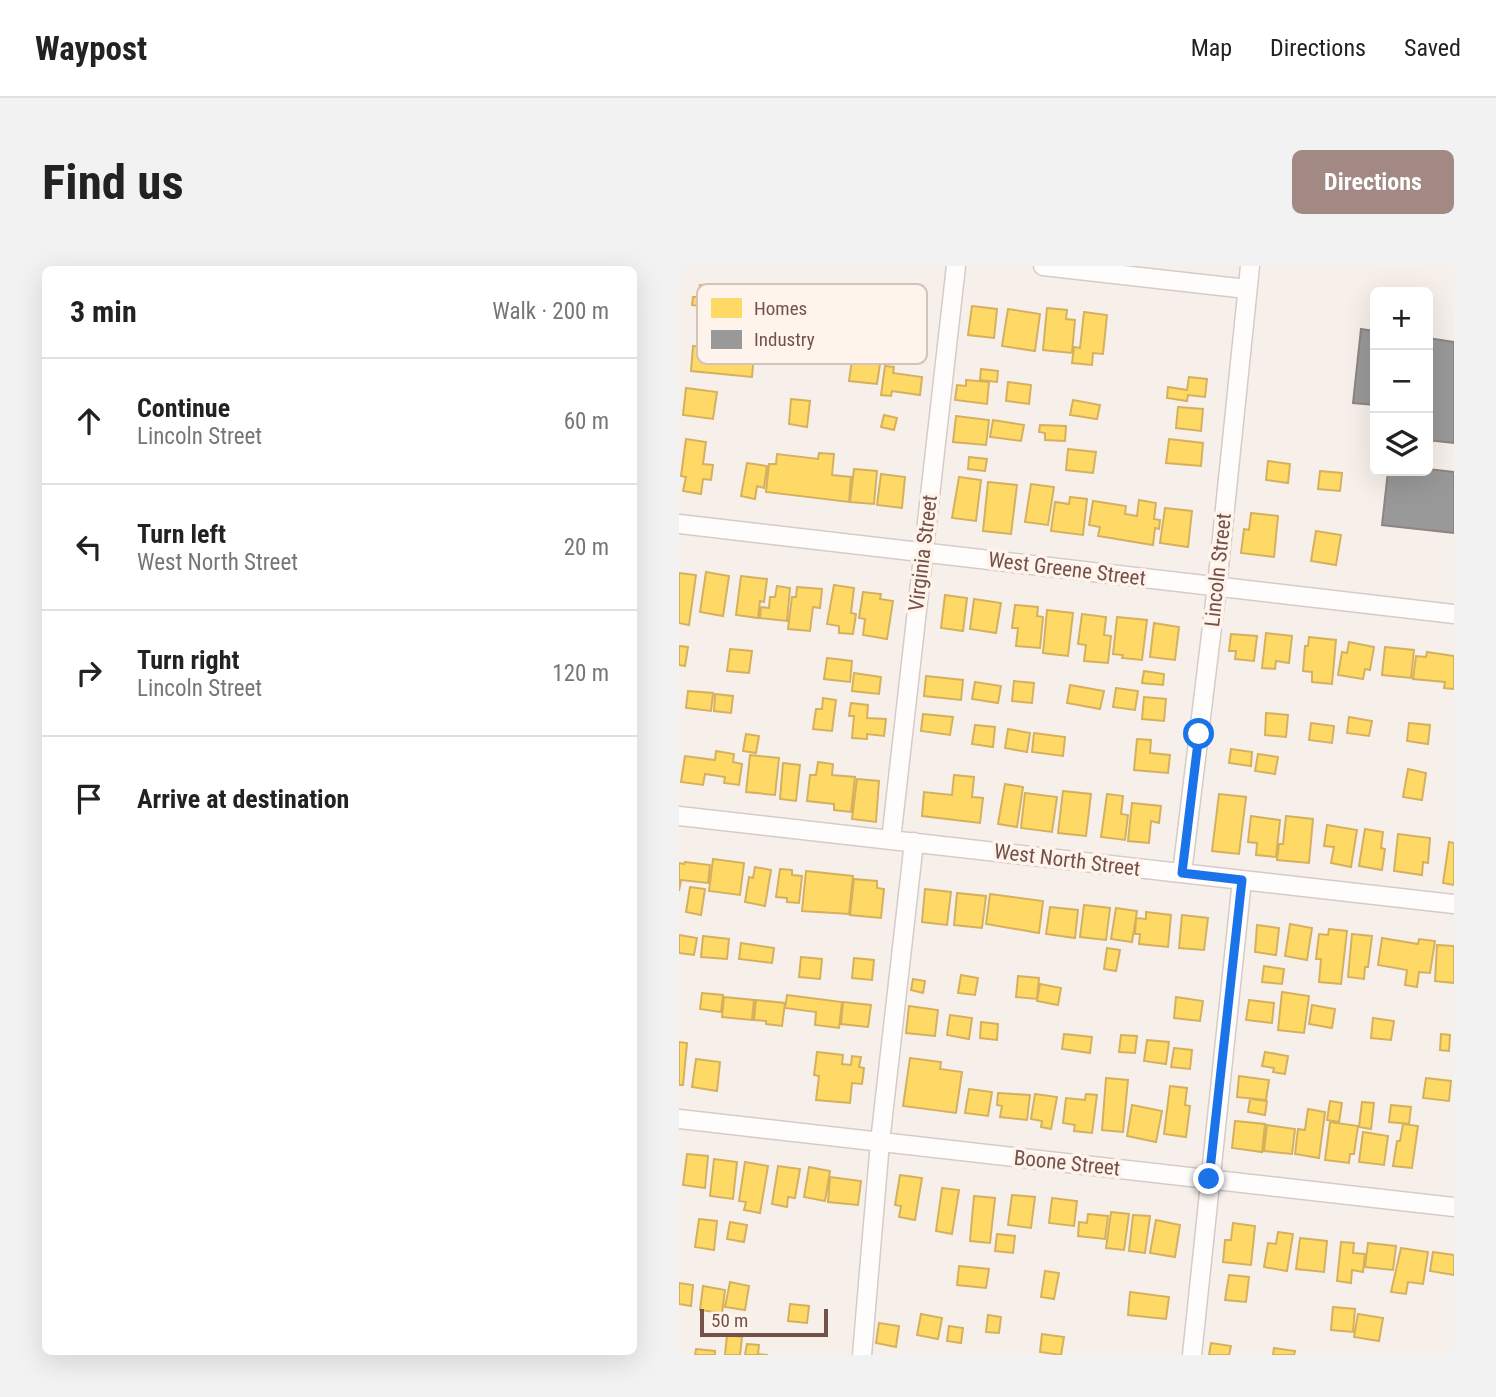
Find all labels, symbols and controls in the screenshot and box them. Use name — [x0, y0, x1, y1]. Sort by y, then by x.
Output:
text: Waypost — [35, 29, 147, 68]
text: Map — [1191, 34, 1232, 62]
text: Directions — [1270, 34, 1366, 62]
text: Saved — [1404, 34, 1461, 62]
button: Directions — [1292, 150, 1454, 214]
text: Find us — [42, 154, 184, 211]
legend — [697, 284, 927, 364]
map controls — [1370, 287, 1433, 476]
button: + — [1370, 287, 1433, 350]
text: 3 min — [70, 294, 137, 329]
text: Homes — [754, 297, 807, 320]
text: Walk · 200 m — [492, 298, 609, 325]
text: Industry — [754, 328, 815, 351]
button: − — [1370, 350, 1433, 413]
text: Continue — [137, 393, 230, 423]
icon: ahead — [70, 402, 108, 440]
text: 60 m — [564, 408, 609, 435]
button: layers — [1370, 413, 1433, 476]
text: Lincoln Street — [137, 423, 262, 450]
street label: Virginia Street — [904, 493, 942, 613]
street label: Lincoln Street — [1200, 512, 1236, 628]
text: Turn left — [137, 519, 226, 549]
icon: left — [70, 528, 108, 566]
text: 20 m — [564, 534, 609, 561]
street label: West Greene Street — [987, 547, 1147, 591]
text: West North Street — [137, 549, 298, 576]
text: Turn right — [137, 645, 239, 675]
icon: right — [70, 654, 108, 692]
text: 120 m — [552, 660, 609, 687]
text: Lincoln Street — [137, 675, 262, 702]
route start — [1183, 718, 1214, 749]
icon: arrive — [70, 780, 108, 818]
text: Arrive at destination — [137, 784, 349, 814]
street label: West North Street — [993, 839, 1141, 881]
street label: Boone Street — [1013, 1145, 1121, 1181]
route end — [1193, 1163, 1224, 1194]
scale bar — [700, 1306, 828, 1338]
text: 50 m — [711, 1309, 748, 1332]

